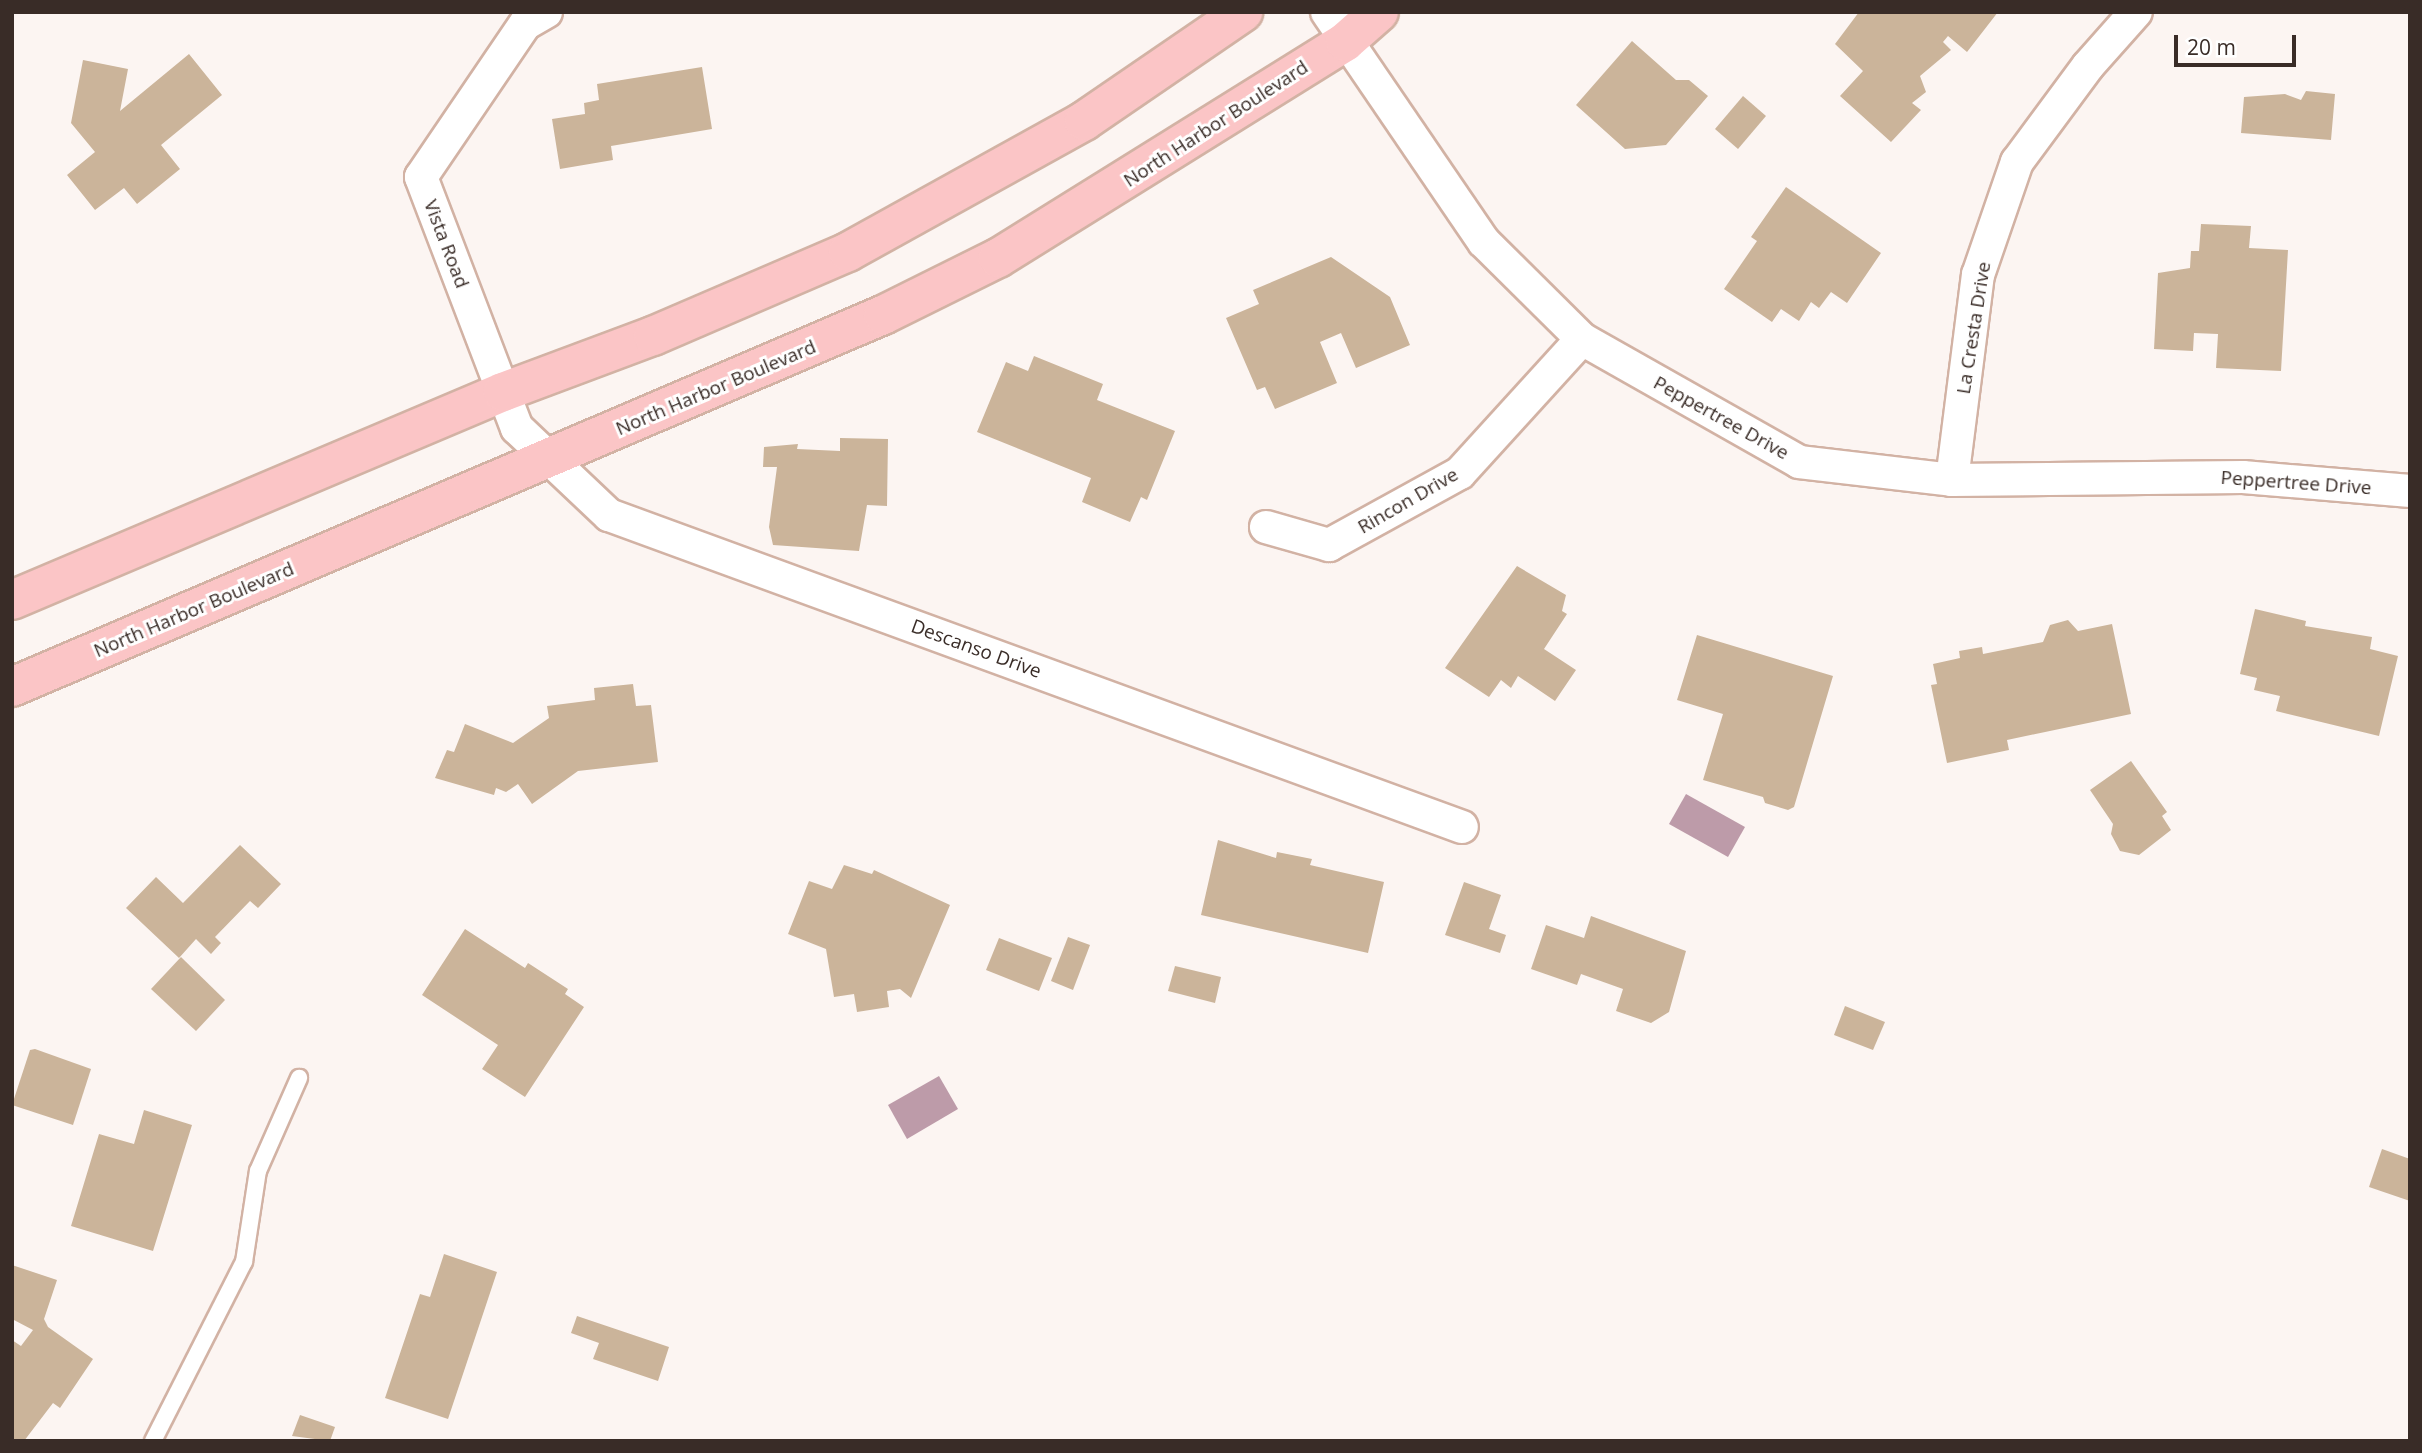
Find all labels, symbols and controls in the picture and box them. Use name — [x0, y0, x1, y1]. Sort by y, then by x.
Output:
scale bar — [2177, 21, 2300, 65]
text: 20 m — [2187, 33, 2236, 61]
street label: North Harbor Boulevard — [1120, 56, 1312, 192]
street label: Vista Road — [419, 197, 473, 291]
street label: La Cresta Drive — [1952, 260, 1996, 396]
street label: North Harbor Boulevard — [612, 335, 820, 441]
street label: Peppertree Drive — [1649, 371, 1793, 465]
street label: Rincon Drive — [1354, 463, 1462, 539]
street label: Peppertree Drive — [2220, 466, 2372, 500]
street label: North Harbor Boulevard — [90, 557, 298, 663]
street label: Descanso Drive — [908, 615, 1044, 683]

